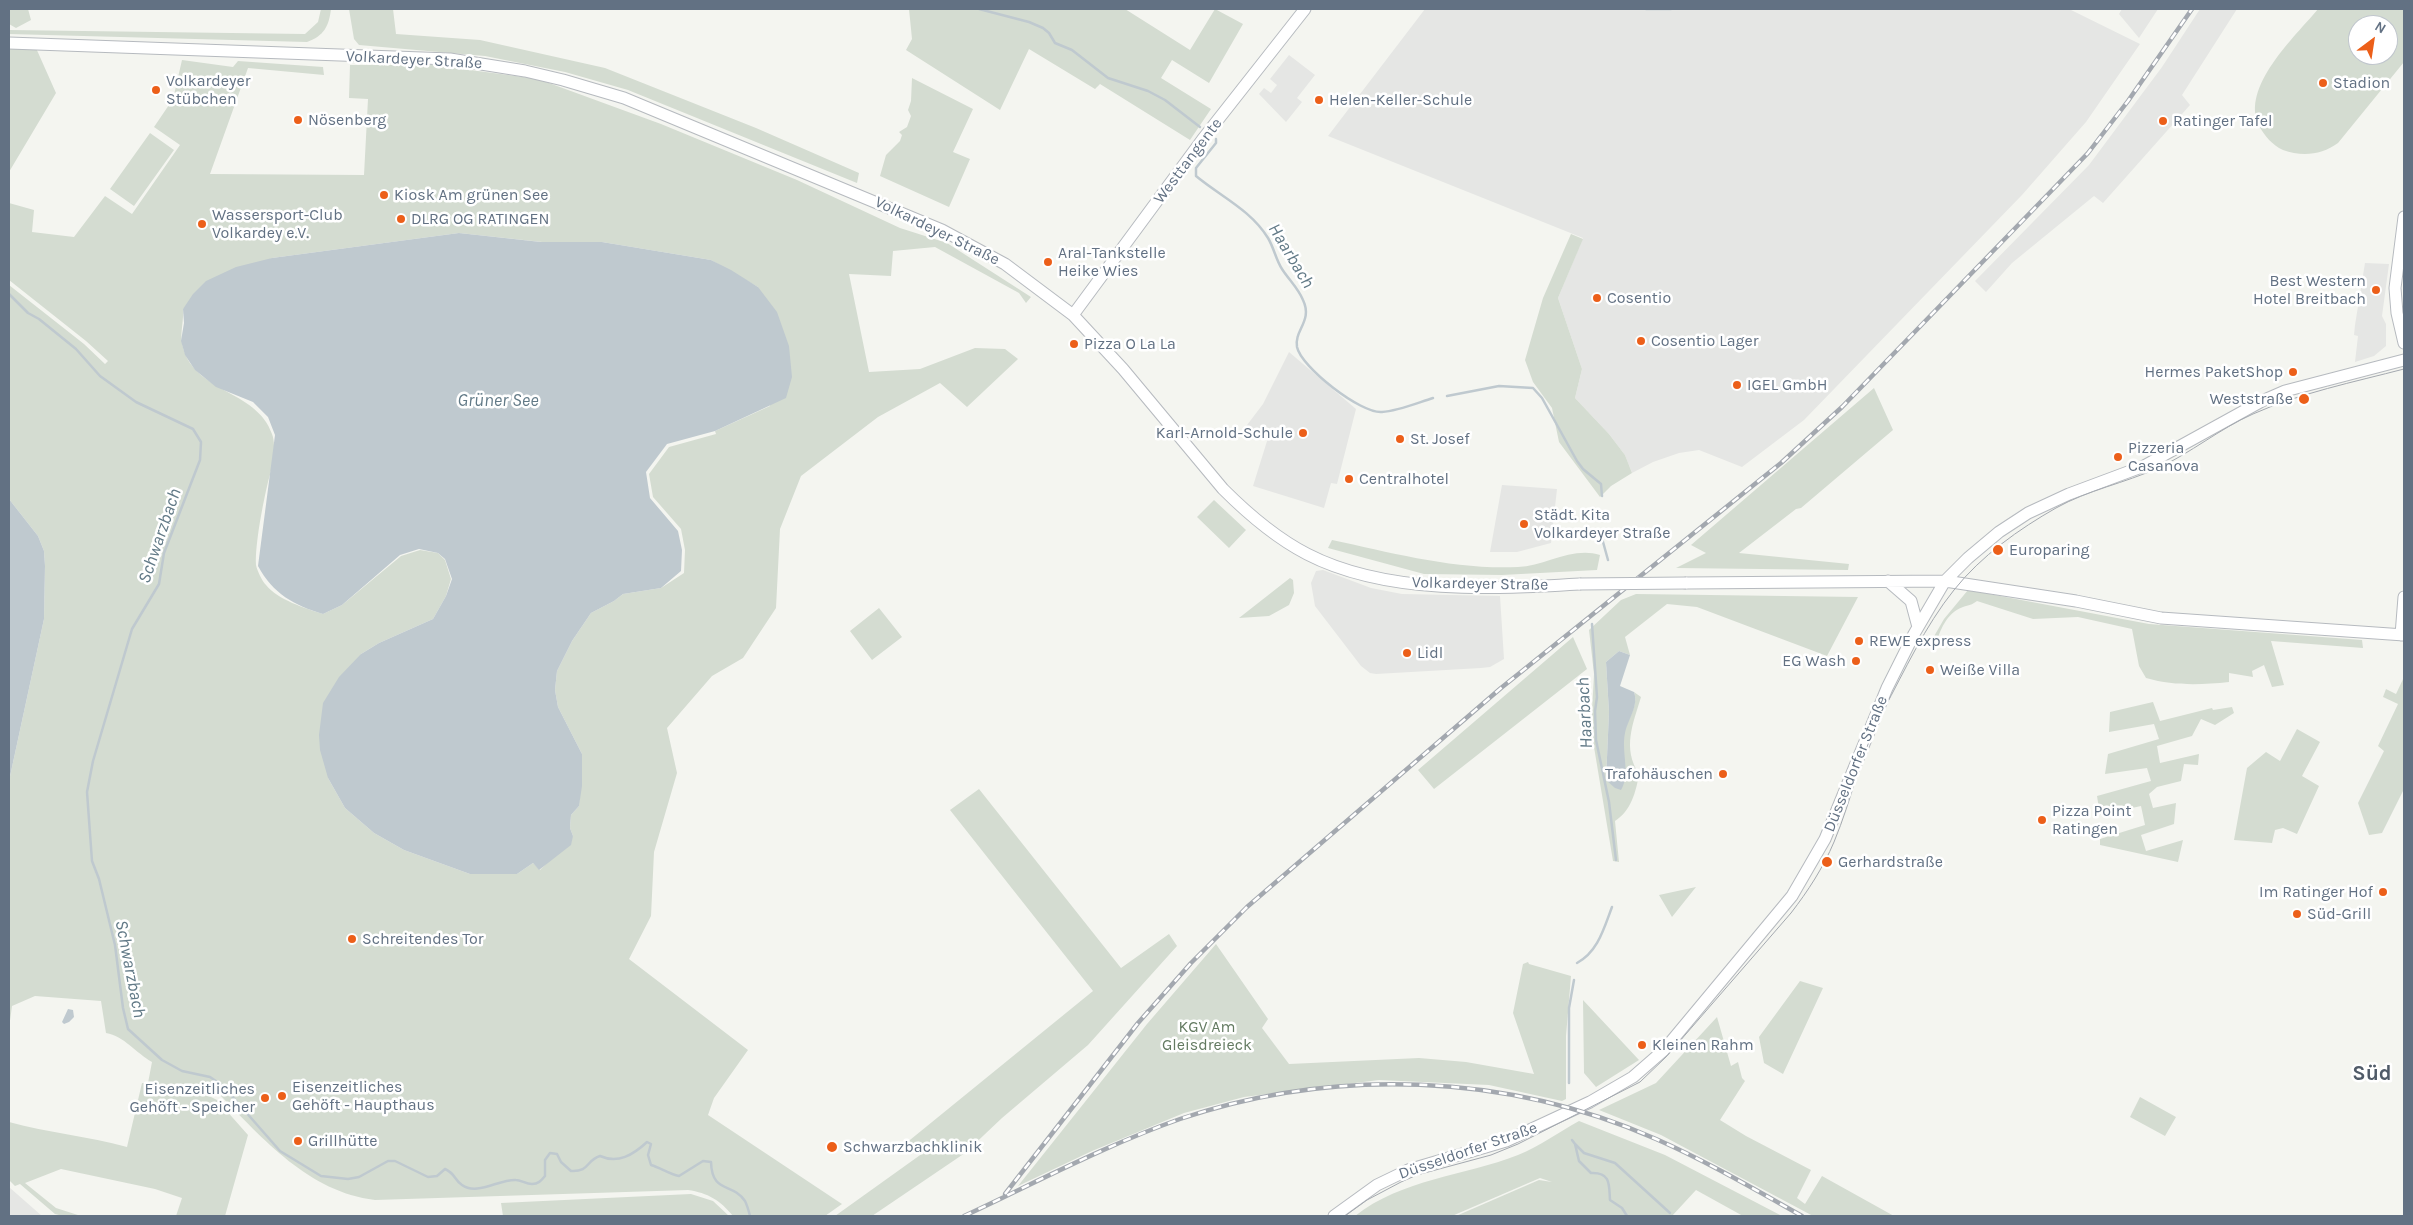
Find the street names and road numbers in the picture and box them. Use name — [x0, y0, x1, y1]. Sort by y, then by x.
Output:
street label: Volkardeyer Straße — [345, 47, 483, 73]
street label: Westtangente — [1150, 114, 1226, 208]
street label: Volkardeyer Straße — [871, 192, 1003, 270]
street label: Volkardeyer Straße — [1412, 573, 1548, 595]
street label: Düsseldorfer Straße — [1820, 693, 1892, 835]
street label: Düsseldorfer Straße — [1396, 1118, 1540, 1184]

